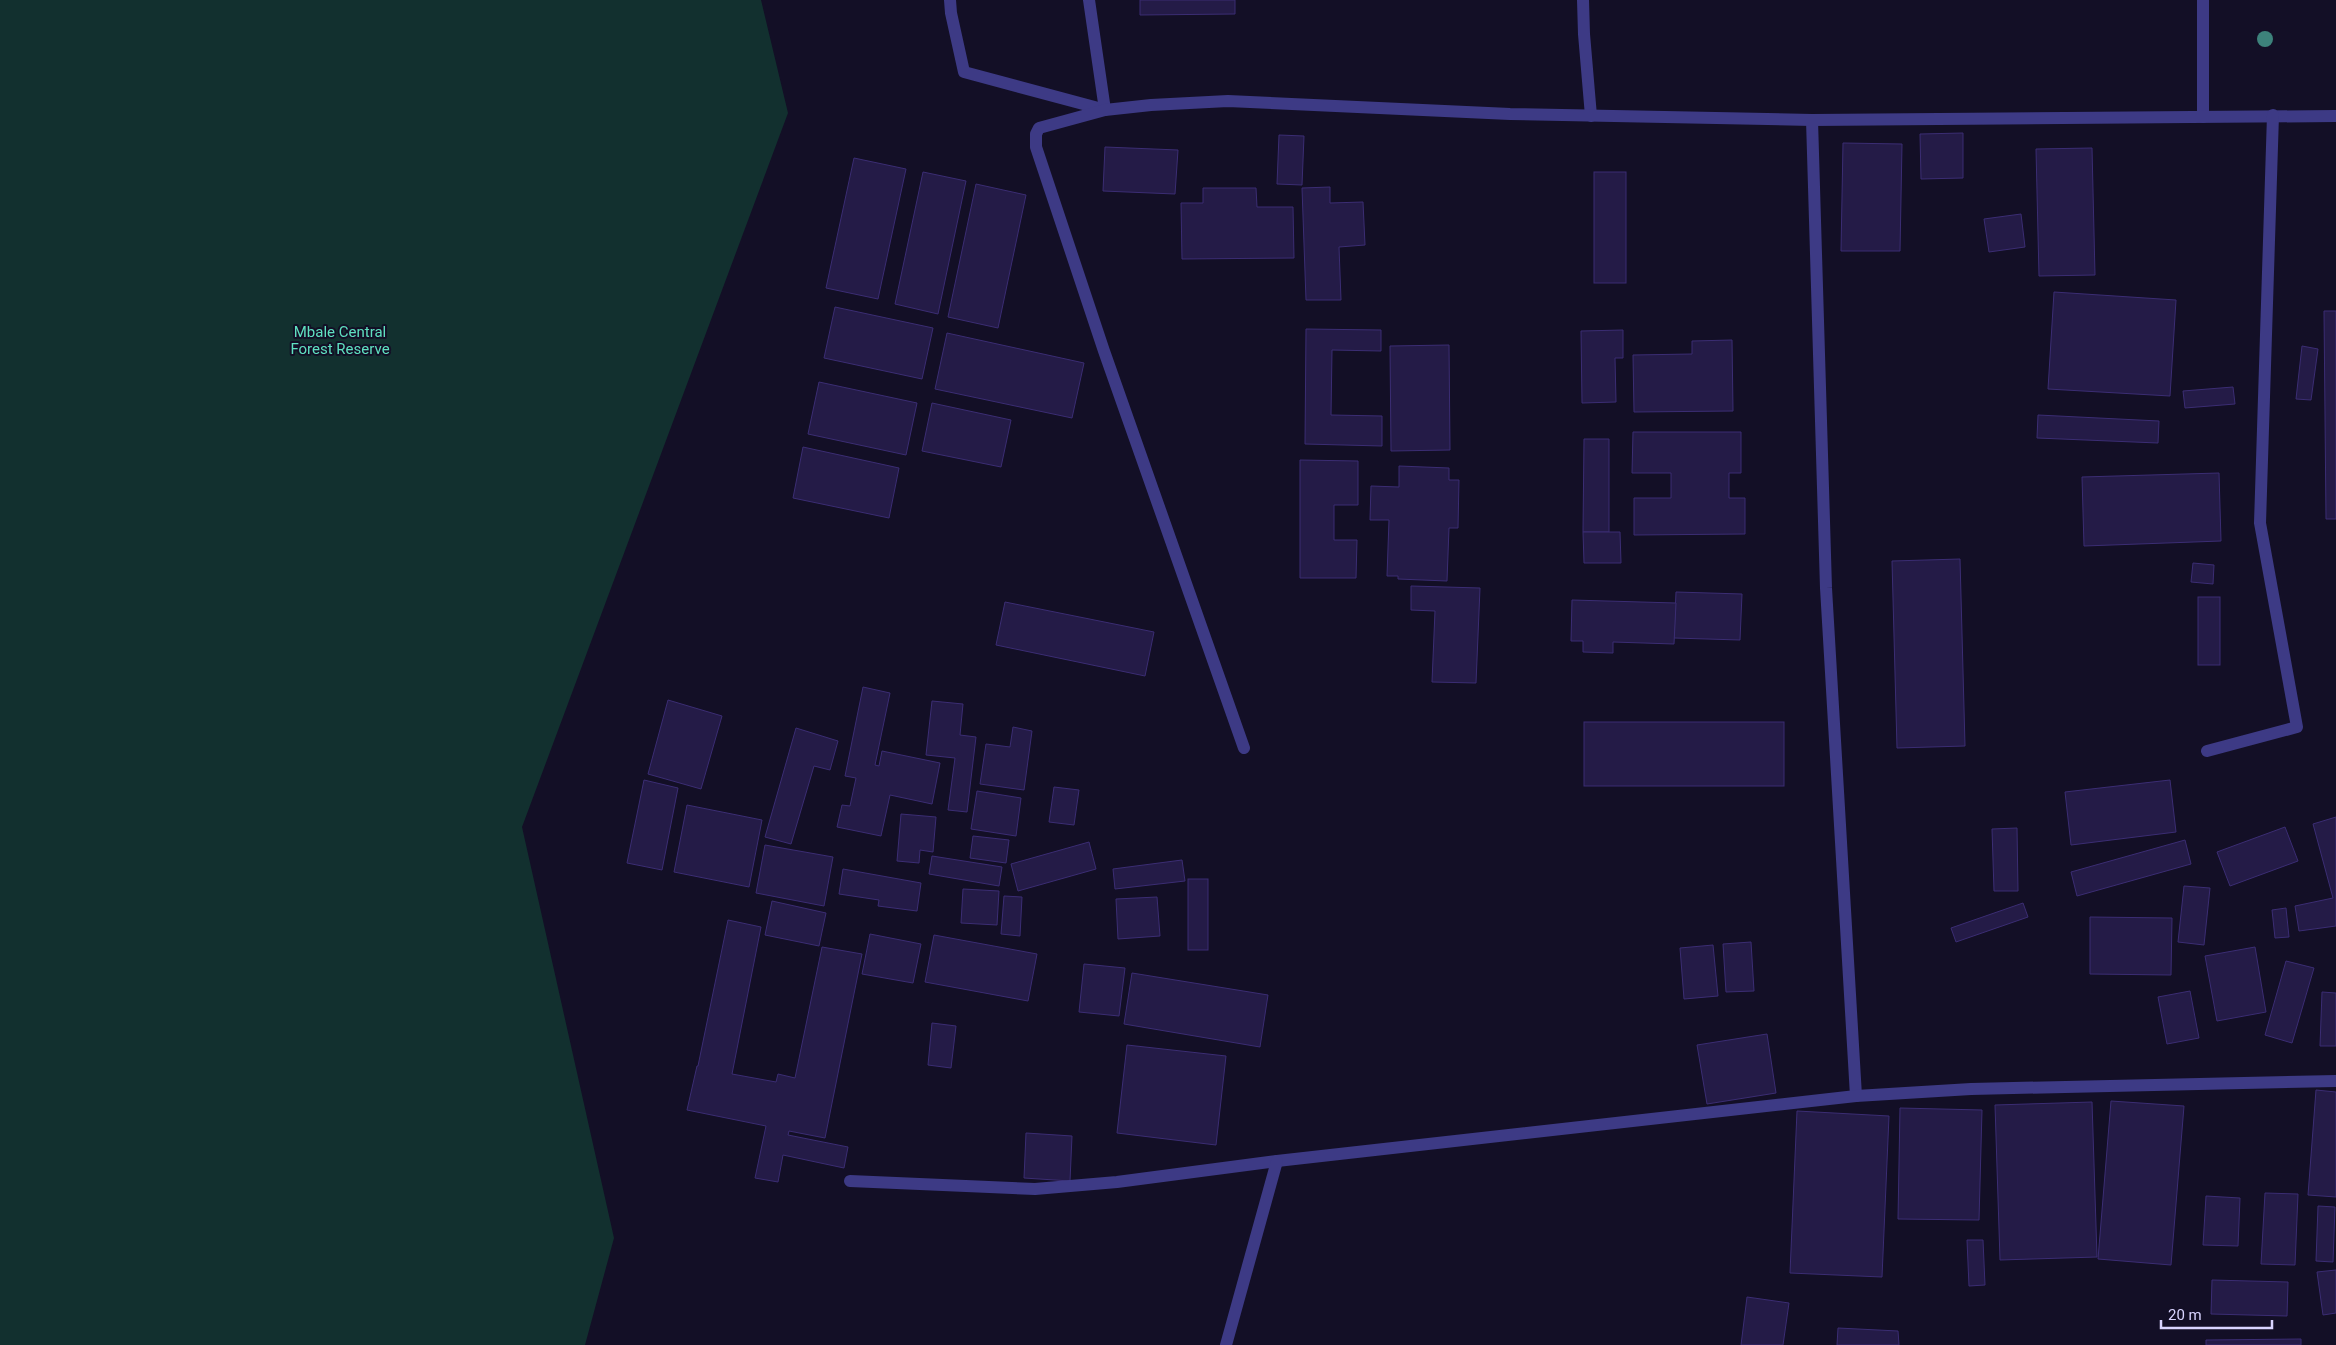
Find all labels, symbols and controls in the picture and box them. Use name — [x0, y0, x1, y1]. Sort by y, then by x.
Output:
park label: Mbale Central Forest Reserve — [290, 323, 390, 358]
scale bar — [2161, 1298, 2272, 1330]
text: 20 m — [2168, 1306, 2202, 1324]

